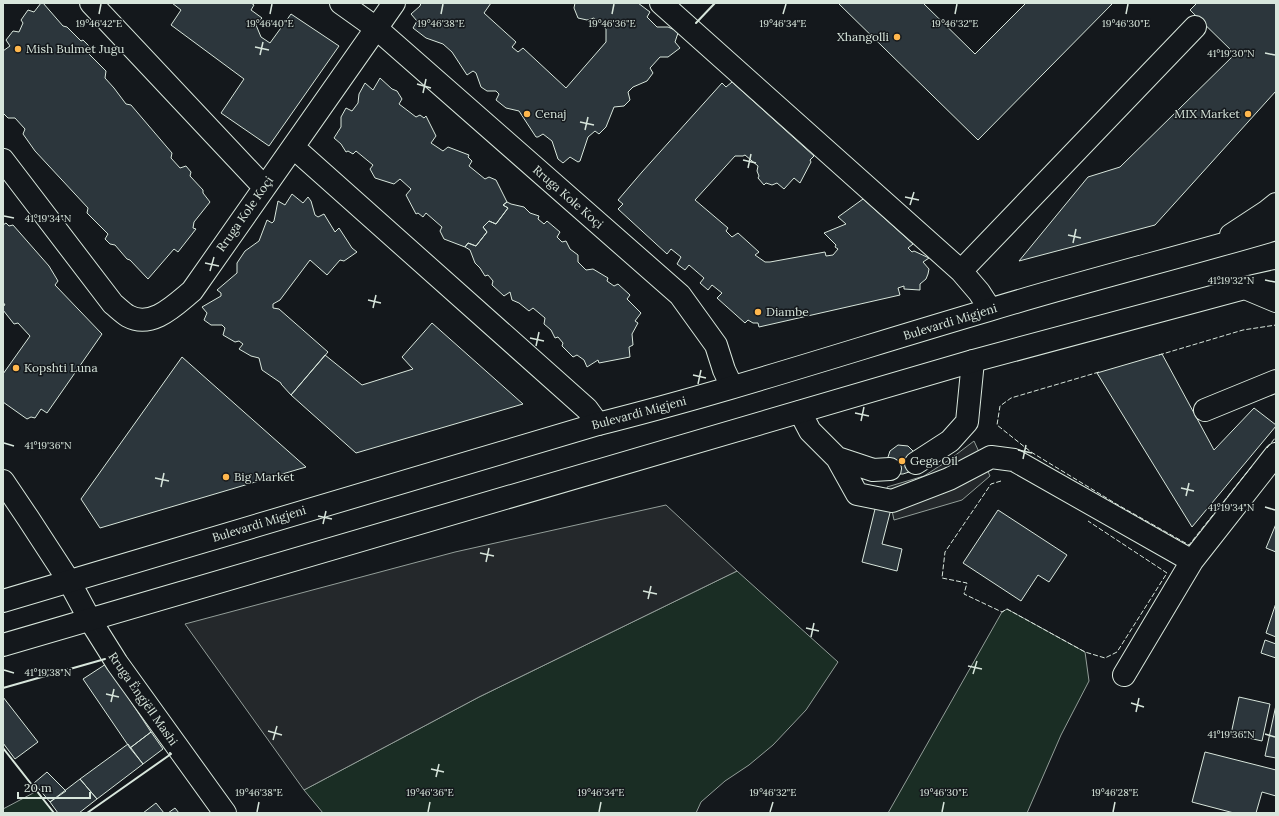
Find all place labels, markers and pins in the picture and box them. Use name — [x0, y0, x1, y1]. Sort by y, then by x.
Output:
place label: Xhangolli — [837, 29, 889, 44]
marker: Xhangolli — [892, 32, 902, 42]
place label: Mish Bulmet Jugu — [26, 41, 125, 56]
marker: Mish Bulmet Jugu — [13, 44, 23, 54]
place label: Cenaj — [535, 106, 567, 121]
place label: MIX Market — [1174, 106, 1240, 121]
marker: Cenaj — [522, 109, 532, 119]
marker: MIX Market — [1243, 109, 1253, 119]
place label: Diambe — [766, 304, 809, 319]
marker: Diambe — [753, 307, 763, 317]
place label: Kopshti Luna — [24, 360, 98, 375]
marker: Kopshti Luna — [11, 363, 21, 373]
place label: Gega Oil — [910, 453, 958, 468]
marker: Gega Oil — [897, 456, 907, 466]
place label: Big Market — [234, 469, 295, 484]
marker: Big Market — [221, 472, 231, 482]

